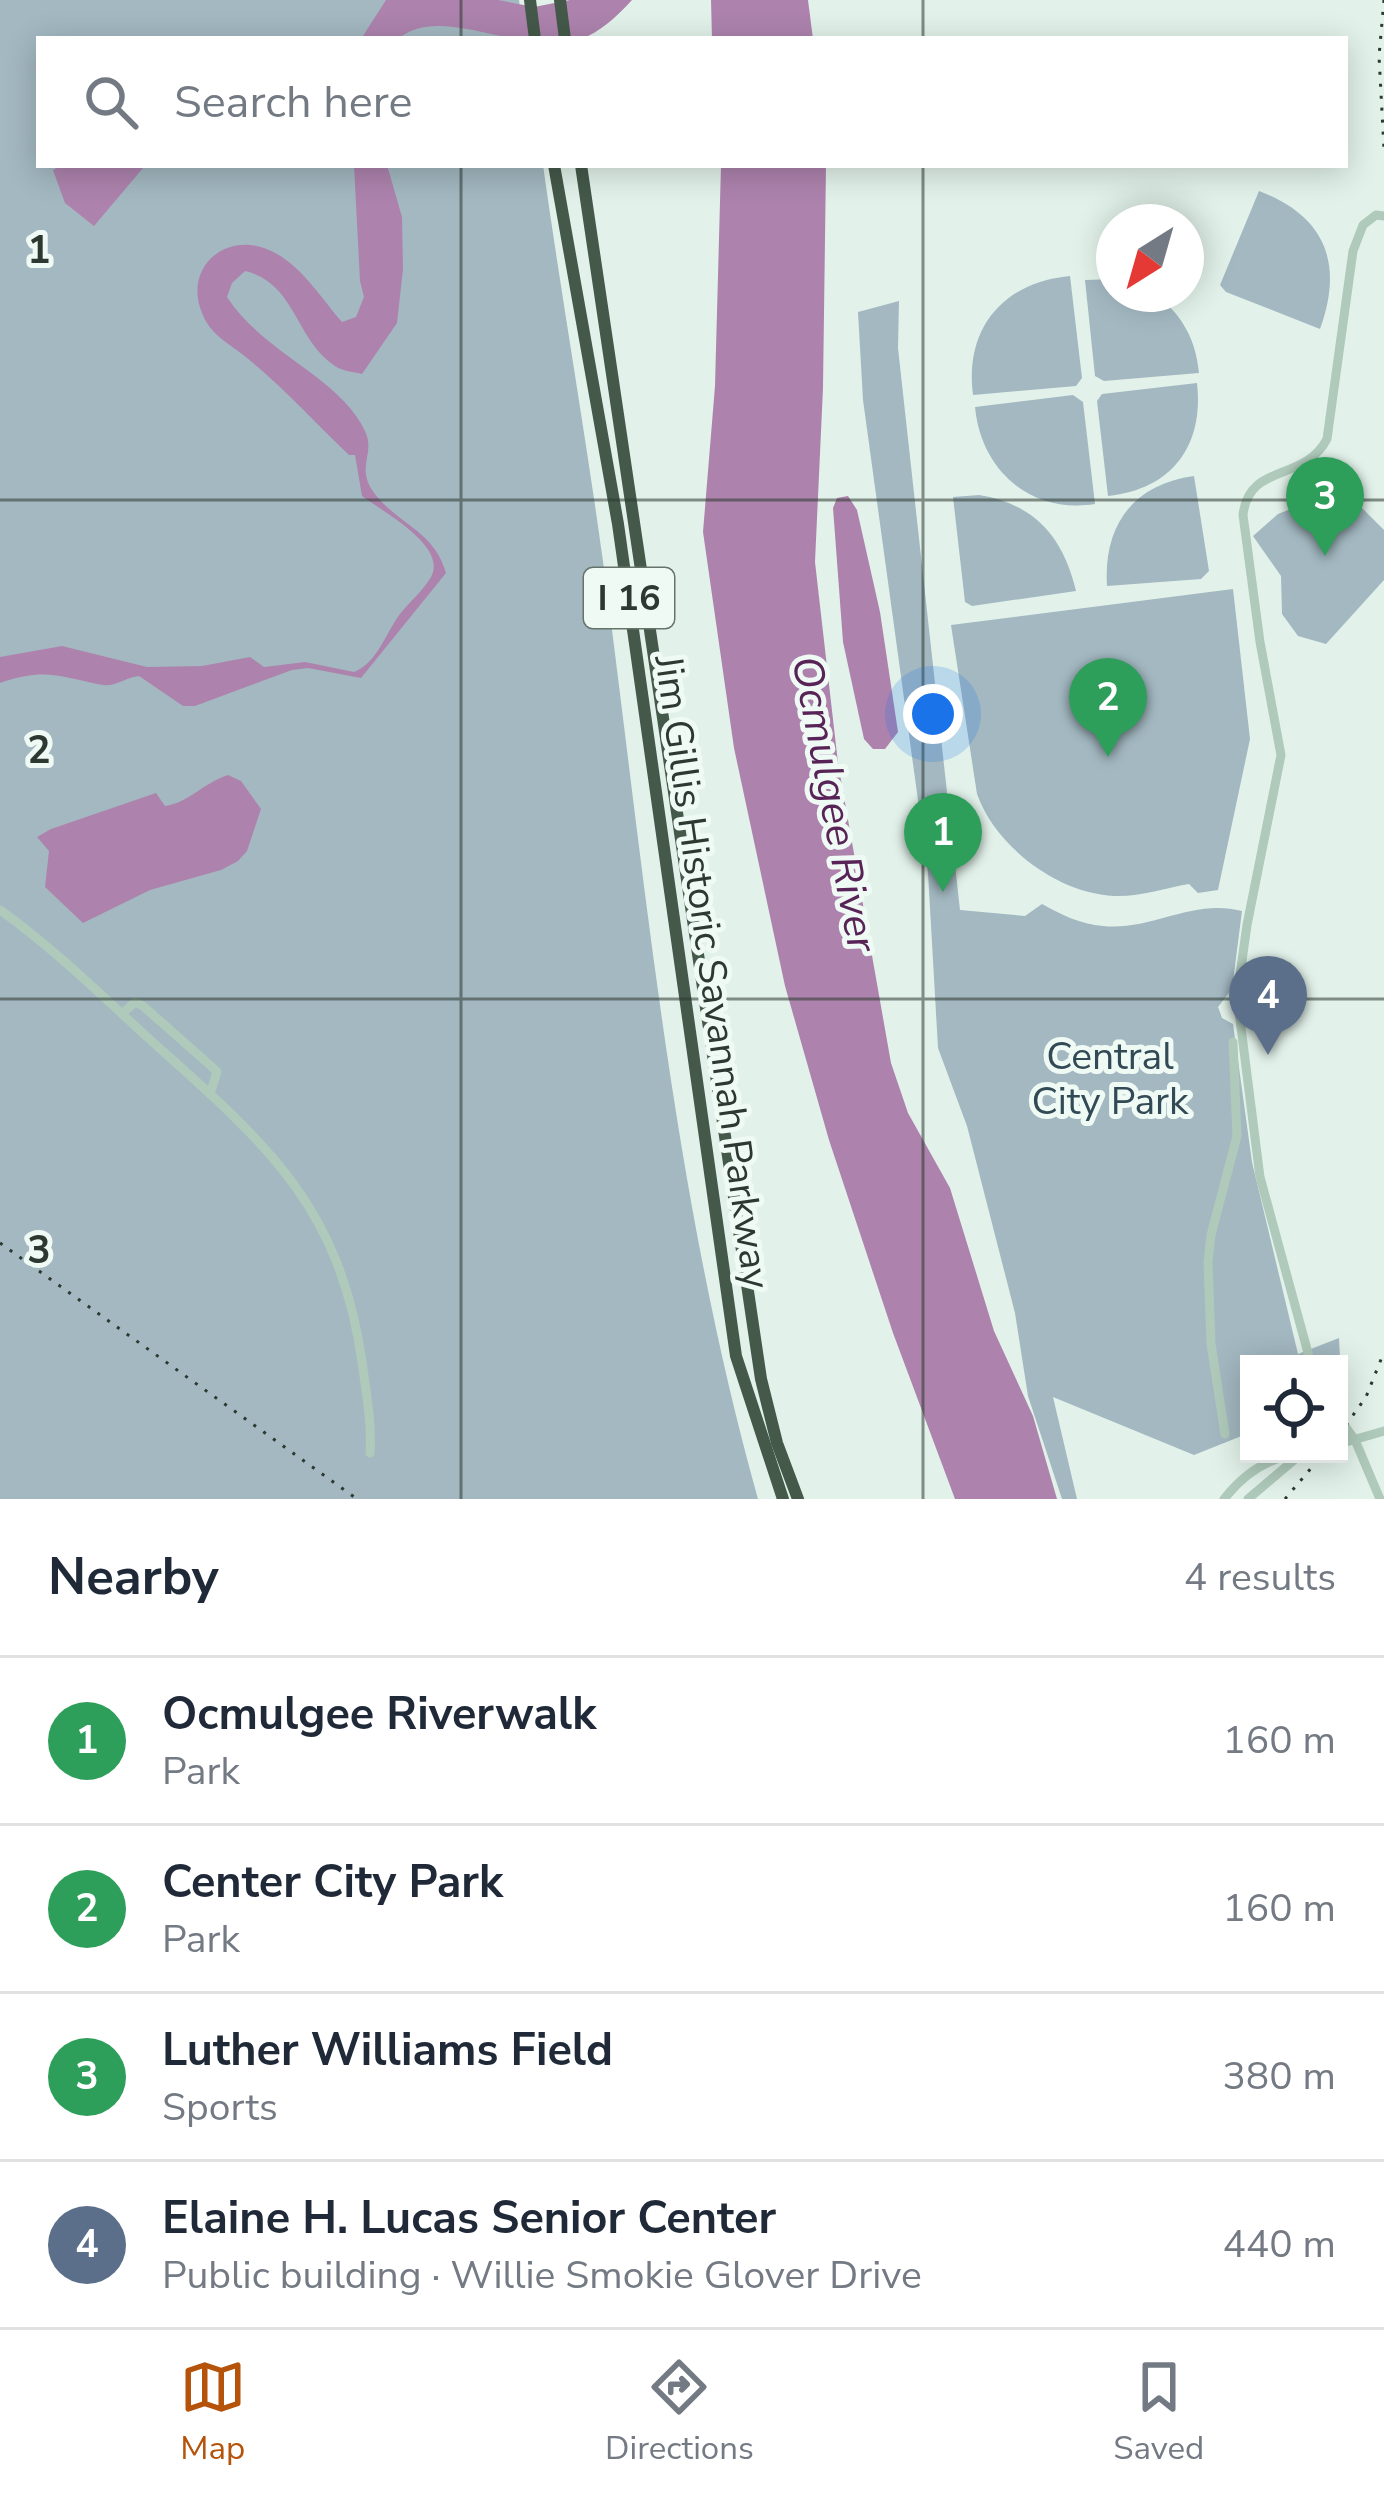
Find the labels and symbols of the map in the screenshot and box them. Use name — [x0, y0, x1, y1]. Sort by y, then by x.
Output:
north arrow — [1096, 204, 1204, 312]
text: 1 — [27, 224, 51, 277]
pin: 3 — [1286, 457, 1364, 556]
road number: I 16 — [584, 568, 674, 628]
street label: Jim Gillis Historic Savannah Parkway — [641, 651, 783, 1292]
water label: Ocmulgee River — [777, 651, 891, 958]
pin: 2 — [1069, 658, 1147, 757]
your location — [903, 684, 963, 744]
text: 2 — [27, 724, 51, 777]
pin: 1 — [904, 793, 982, 892]
pin: 4 — [1229, 956, 1307, 1055]
park label: Central City Park — [1031, 1030, 1189, 1128]
text: 3 — [27, 1224, 51, 1277]

